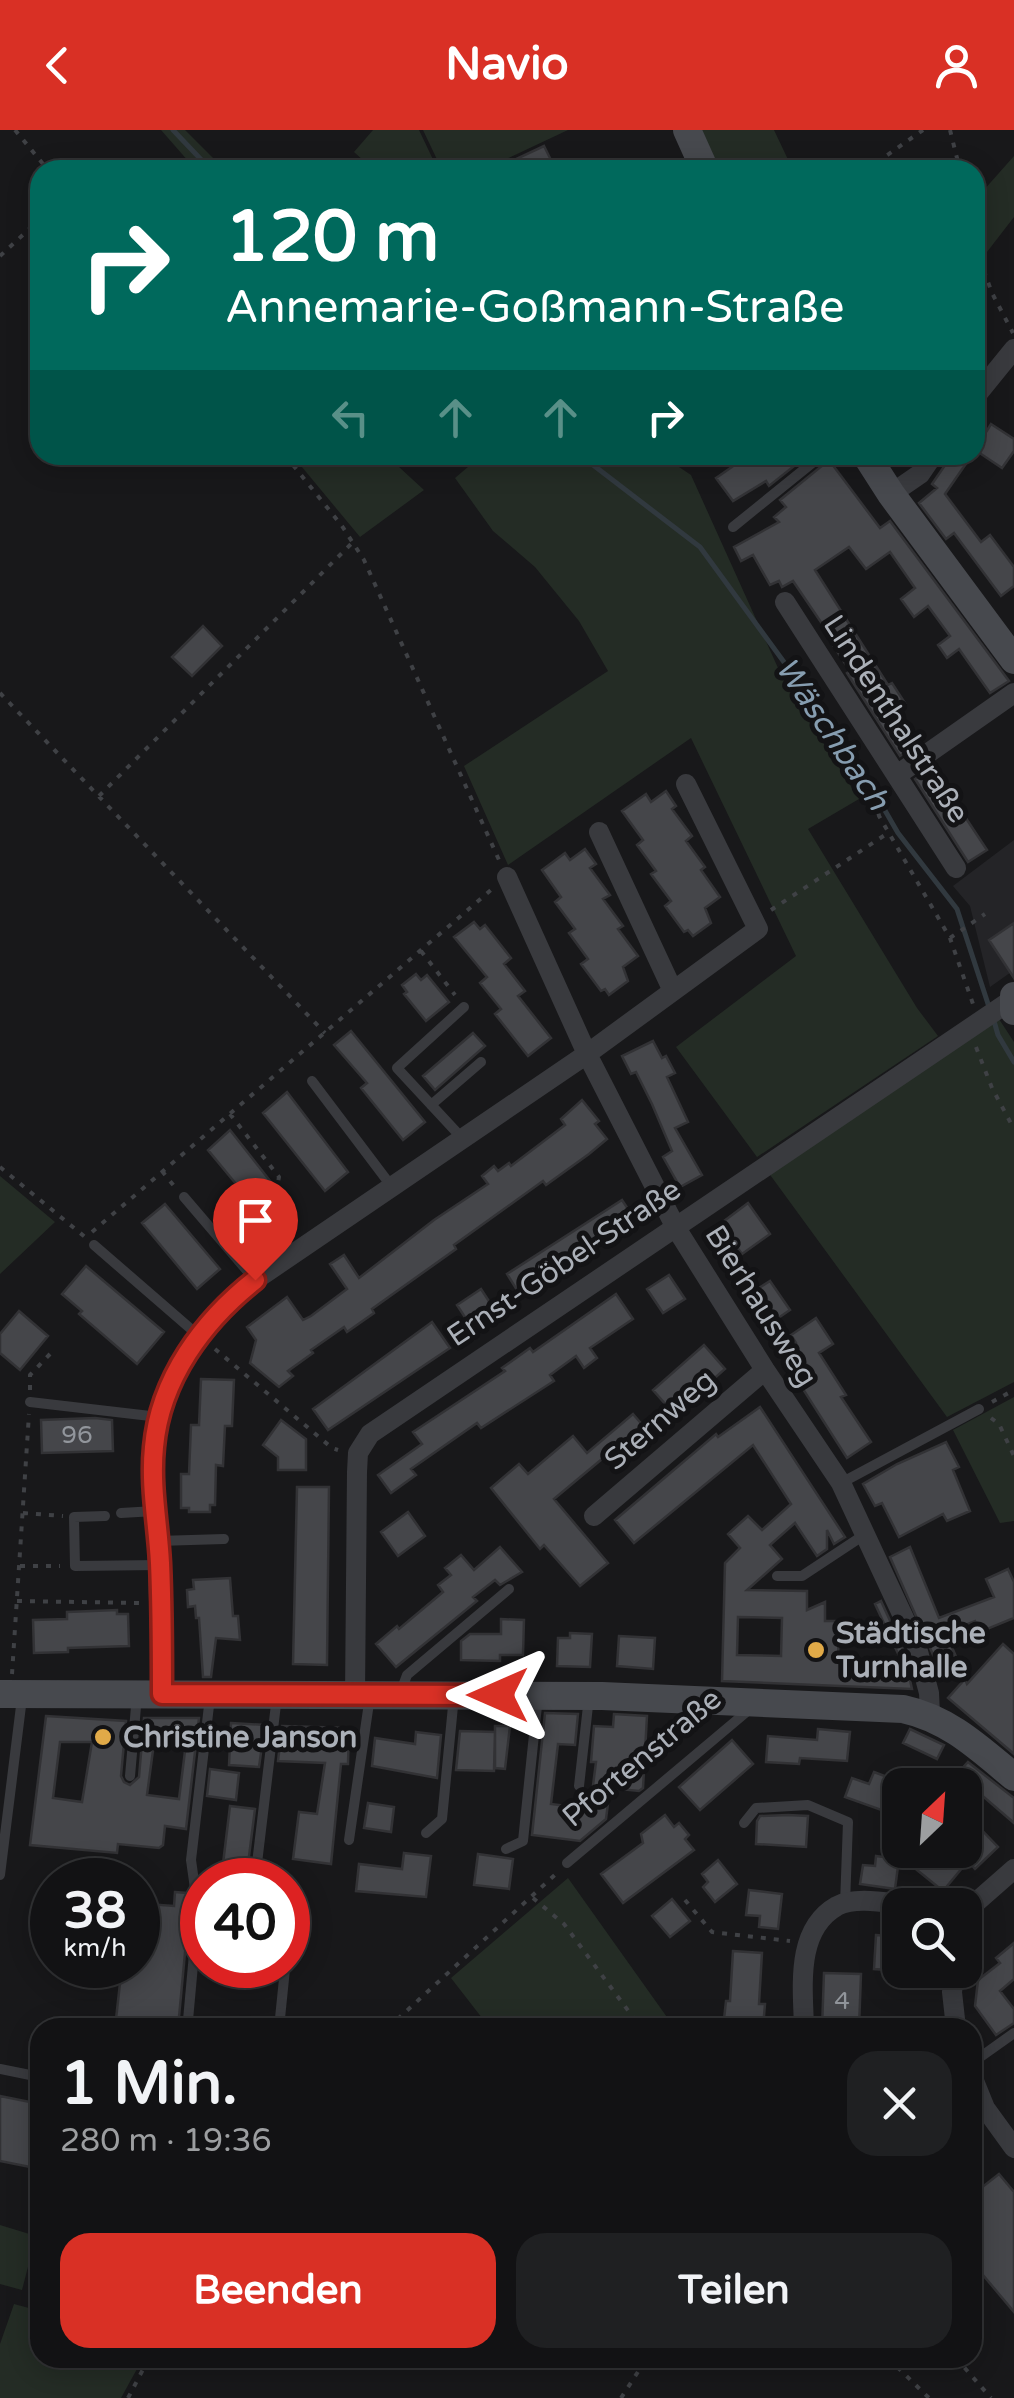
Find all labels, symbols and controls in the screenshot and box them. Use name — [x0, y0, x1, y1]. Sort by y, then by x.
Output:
icon: back — [30, 38, 85, 93]
text: Navio — [445, 38, 569, 92]
icon: person — [929, 38, 984, 93]
text: 120 m — [225, 196, 439, 280]
icon: right — [60, 200, 190, 330]
text: Annemarie-Goßmann-Straße — [225, 281, 844, 335]
icon: left — [323, 390, 378, 445]
icon: ahead — [428, 390, 483, 445]
icon: ahead — [533, 390, 588, 445]
icon: right — [638, 390, 693, 445]
street label: Lindenthalstraße — [815, 608, 977, 830]
water label: Wäschbach — [767, 651, 898, 819]
street label: Ernst-Göbel-Straße — [440, 1171, 688, 1355]
pin — [213, 1178, 298, 1281]
icon: arrive — [228, 1193, 283, 1248]
street label: Bierhausweg — [697, 1218, 825, 1394]
street label: Sternweg — [597, 1362, 723, 1478]
house number: 96 — [61, 1420, 93, 1450]
place label: Städtische Turnhalle — [835, 1615, 986, 1686]
marker: Städtische Turnhalle — [805, 1639, 827, 1661]
position arrow — [446, 1643, 550, 1747]
street label: Pfortenstraße — [555, 1681, 729, 1835]
place label: Christine Janson — [123, 1719, 357, 1756]
marker: Christine Janson — [92, 1726, 114, 1748]
north arrow — [882, 1768, 982, 1868]
map controls — [882, 1768, 982, 1988]
speed limit sign: 40 — [180, 1858, 310, 1988]
text: 38 — [64, 1881, 126, 1941]
button: search — [882, 1888, 982, 1988]
text: km/h — [64, 1933, 126, 1963]
house number: 4 — [834, 1986, 850, 2016]
text: 1 Min. — [60, 2048, 238, 2120]
button: close — [847, 2051, 952, 2156]
text: 280 m · 19:36 — [60, 2122, 272, 2160]
button: Beenden — [60, 2233, 496, 2348]
button: Teilen — [516, 2233, 952, 2348]

